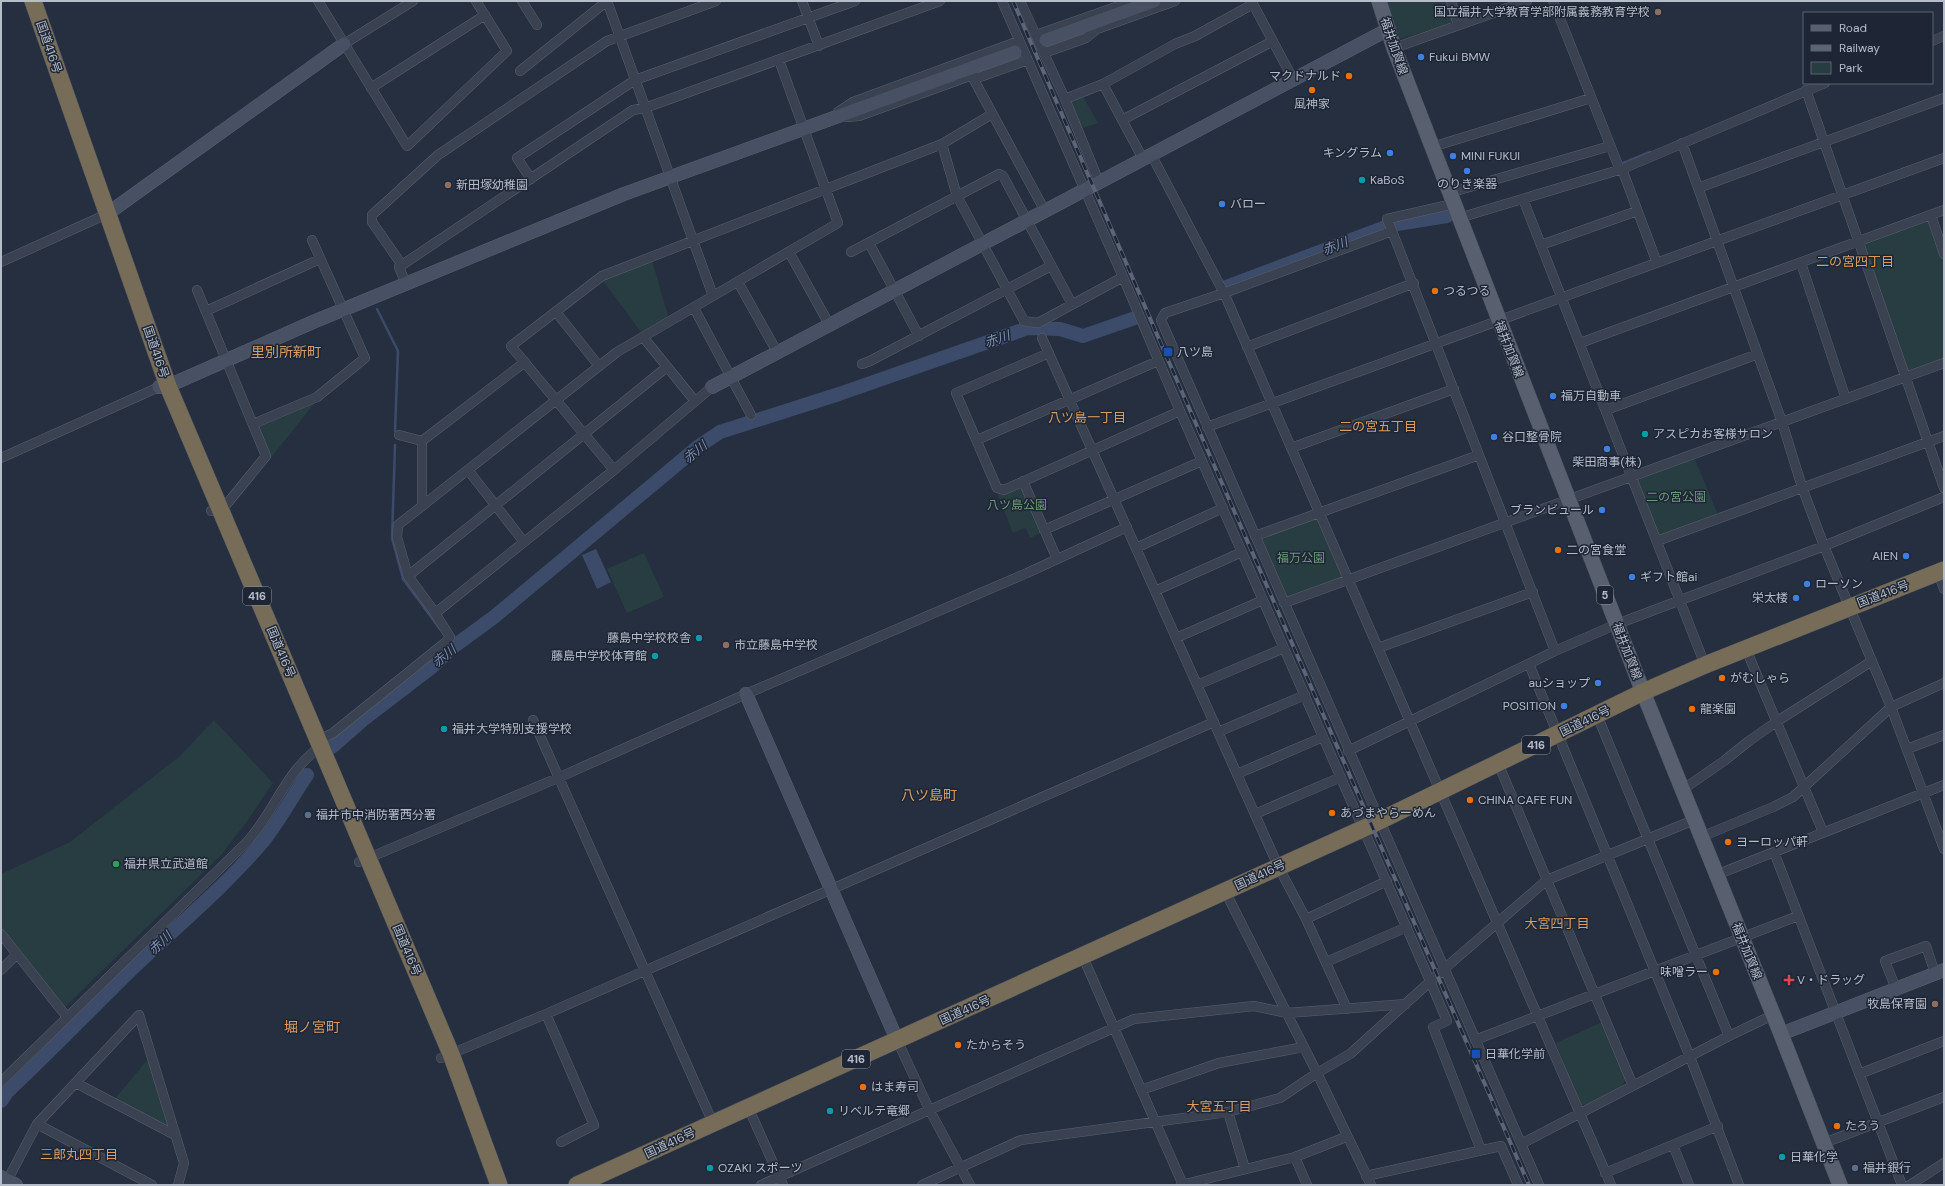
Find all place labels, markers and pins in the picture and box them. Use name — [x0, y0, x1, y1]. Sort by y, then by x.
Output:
place label: 国立福井大学教育学部附属義務教育学校 — [1434, 4, 1650, 20]
marker: 国立福井大学教育学部附属義務教育学校 — [1653, 7, 1663, 17]
place label: Fukui BMW — [1429, 49, 1491, 65]
marker: Fukui BMW — [1416, 52, 1426, 62]
place label: マクドナルド — [1269, 68, 1341, 84]
marker: マクドナルド — [1344, 71, 1354, 81]
marker: 風神家 — [1307, 85, 1317, 95]
place label: 風神家 — [1294, 96, 1330, 112]
place label: キングラム — [1323, 145, 1382, 161]
marker: キングラム — [1385, 148, 1395, 158]
place label: MINI FUKUI — [1461, 148, 1520, 164]
marker: MINI FUKUI — [1448, 151, 1458, 161]
marker: のりき楽器 — [1462, 166, 1472, 176]
place label: KaBoS — [1370, 172, 1405, 188]
marker: KaBoS — [1357, 175, 1367, 185]
place label: のりき楽器 — [1437, 176, 1497, 192]
place label: 新田塚幼稚園 — [456, 177, 528, 193]
marker: 新田塚幼稚園 — [443, 180, 453, 190]
place label: バロー — [1230, 196, 1266, 212]
marker: バロー — [1217, 199, 1227, 209]
place label: つるつる — [1443, 283, 1491, 299]
marker: つるつる — [1430, 286, 1440, 296]
place label: 八ツ島 — [1177, 344, 1213, 360]
marker: 八ツ島 — [1162, 346, 1174, 358]
place label: 福万自動車 — [1561, 388, 1621, 404]
marker: 福万自動車 — [1548, 391, 1558, 401]
place label: アスピカお客様サロン — [1653, 426, 1773, 442]
place label: 谷口整骨院 — [1502, 429, 1562, 445]
marker: アスピカお客様サロン — [1640, 429, 1650, 439]
marker: 谷口整骨院 — [1489, 432, 1499, 442]
marker: 柴田商事(株) — [1602, 444, 1612, 454]
place label: 柴田商事(株) — [1573, 454, 1641, 470]
place label: ブランビュール — [1510, 502, 1594, 518]
marker: ブランビュール — [1597, 505, 1607, 515]
place label: 二の宮食堂 — [1566, 542, 1626, 558]
marker: 二の宮食堂 — [1553, 545, 1563, 555]
place label: AIEN — [1872, 548, 1898, 564]
marker: AIEN — [1901, 551, 1911, 561]
place label: ギフト館ai — [1640, 569, 1698, 585]
marker: ギフト館ai — [1627, 572, 1637, 582]
place label: ローソン — [1815, 576, 1863, 592]
marker: ローソン — [1802, 579, 1812, 589]
place label: 栄太楼 — [1752, 590, 1788, 606]
marker: 栄太楼 — [1791, 593, 1801, 603]
place label: 藤島中学校校舎 — [607, 630, 691, 646]
marker: 藤島中学校校舎 — [694, 633, 704, 643]
place label: 市立藤島中学校 — [734, 637, 818, 653]
marker: 市立藤島中学校 — [721, 640, 731, 650]
place label: 藤島中学校体育館 — [551, 648, 647, 664]
marker: 藤島中学校体育館 — [650, 651, 660, 661]
place label: がむしゃら — [1730, 670, 1790, 686]
marker: がむしゃら — [1717, 673, 1727, 683]
place label: auショップ — [1529, 675, 1590, 691]
marker: auショップ — [1593, 678, 1603, 688]
place label: POSITION — [1503, 698, 1556, 714]
marker: POSITION — [1559, 701, 1569, 711]
place label: 龍楽園 — [1700, 701, 1736, 717]
marker: 龍楽園 — [1687, 704, 1697, 714]
place label: 福井大学特別支援学校 — [452, 721, 572, 737]
marker: 福井大学特別支援学校 — [439, 724, 449, 734]
place label: CHINA CAFE FUN — [1478, 792, 1572, 808]
marker: CHINA CAFE FUN — [1465, 795, 1475, 805]
place label: あづまやらーめん — [1340, 805, 1436, 821]
place label: 福井市中消防署西分署 — [316, 807, 436, 823]
marker: あづまやらーめん — [1327, 808, 1337, 818]
marker: 福井市中消防署西分署 — [303, 810, 313, 820]
place label: ヨーロッパ軒 — [1736, 834, 1808, 850]
marker: ヨーロッパ軒 — [1723, 837, 1733, 847]
place label: 福井県立武道館 — [124, 856, 208, 872]
marker: 福井県立武道館 — [111, 859, 121, 869]
place label: 味噌ラー — [1660, 964, 1708, 980]
marker: 味噌ラー — [1711, 967, 1721, 977]
place label: V・ドラッグ — [1797, 972, 1865, 988]
marker: V・ドラッグ — [1784, 975, 1794, 985]
place label: 牧島保育園 — [1867, 996, 1927, 1012]
marker: 牧島保育園 — [1930, 999, 1940, 1009]
place label: たからそう — [966, 1037, 1026, 1053]
marker: たからそう — [953, 1040, 963, 1050]
place label: 日華化学前 — [1485, 1046, 1545, 1062]
marker: 日華化学前 — [1470, 1048, 1482, 1060]
place label: はま寿司 — [871, 1079, 919, 1095]
marker: はま寿司 — [858, 1082, 868, 1092]
place label: リベルテ竜郷 — [838, 1103, 910, 1119]
marker: リベルテ竜郷 — [825, 1106, 835, 1116]
place label: たろう — [1845, 1118, 1880, 1134]
marker: たろう — [1832, 1121, 1842, 1131]
place label: 日華化学 — [1790, 1149, 1838, 1165]
marker: 日華化学 — [1777, 1152, 1787, 1162]
place label: OZAKI スポーツ — [718, 1160, 803, 1176]
place label: 福井銀行 — [1863, 1160, 1911, 1176]
marker: OZAKI スポーツ — [705, 1163, 715, 1173]
marker: 福井銀行 — [1850, 1163, 1860, 1173]

